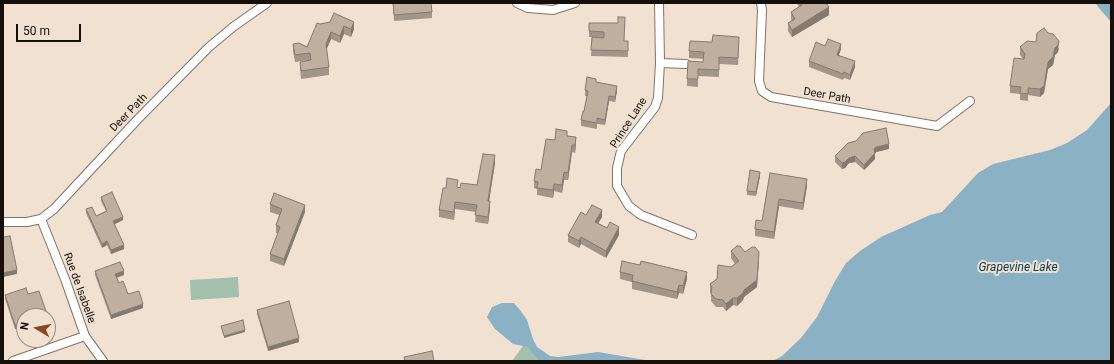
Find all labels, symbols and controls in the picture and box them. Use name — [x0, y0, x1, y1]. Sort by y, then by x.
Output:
scale bar — [18, 16, 83, 42]
text: 50 m — [23, 24, 50, 38]
street label: Deer Path — [802, 85, 852, 107]
street label: Deer Path — [108, 91, 150, 135]
street label: Prince Lane — [608, 95, 650, 151]
street label: Rue de Isabelle — [60, 251, 98, 325]
water label: Grapevine Lake — [978, 261, 1058, 275]
north arrow — [16, 308, 56, 348]
text: N — [18, 321, 32, 331]

